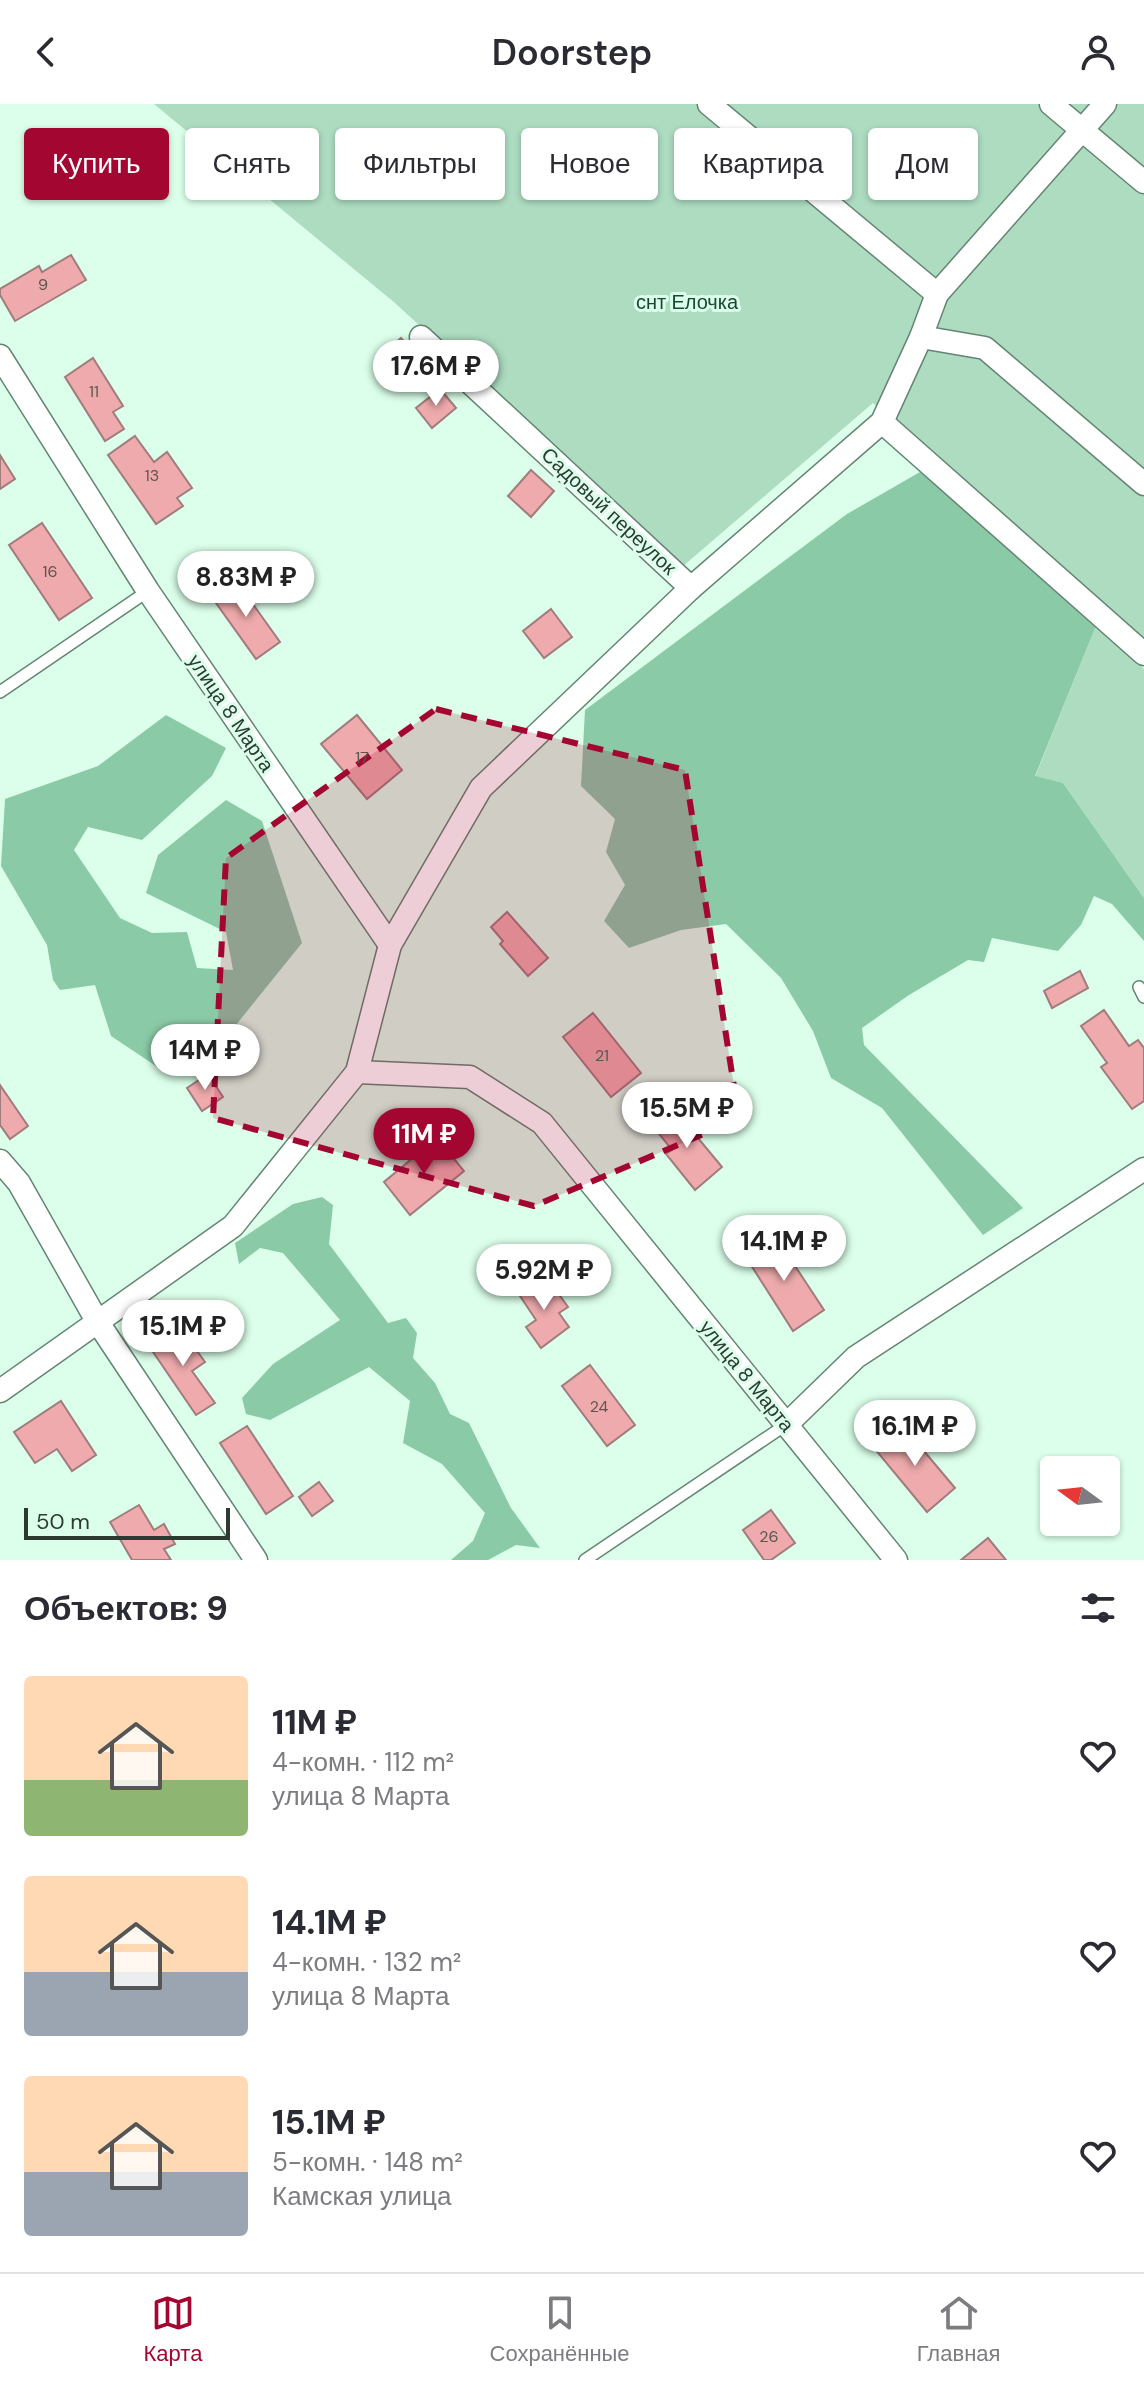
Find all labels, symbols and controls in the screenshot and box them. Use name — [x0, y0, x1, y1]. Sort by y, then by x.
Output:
text: Doorstep — [492, 29, 652, 76]
icon: back — [24, 30, 68, 74]
icon: person — [1076, 30, 1120, 74]
chip: Купить — [24, 128, 169, 200]
chip: Снять — [185, 128, 319, 200]
chip: Фильтры — [335, 128, 505, 200]
chip: Новое — [521, 128, 658, 200]
chip: Квартира — [674, 128, 852, 200]
chip: Дом — [868, 128, 978, 200]
house number: 9 — [38, 274, 48, 295]
park label: снт Елочка — [636, 289, 739, 315]
pin: 17.6M ₽ — [362, 340, 510, 408]
text: 17.6M ₽ — [391, 349, 481, 383]
house number: 11 — [89, 381, 99, 402]
street label: Садовый переулок — [536, 442, 682, 580]
house number: 13 — [145, 465, 159, 486]
pin: 8.83M ₽ — [172, 551, 320, 619]
text: 8.83M ₽ — [195, 560, 297, 594]
house number: 16 — [42, 561, 58, 582]
street label: улица 8 Марта — [182, 649, 280, 778]
house number: 17 — [355, 747, 369, 768]
pin: 14M ₽ — [149, 1024, 261, 1092]
text: 14M ₽ — [169, 1033, 241, 1067]
house number: 21 — [595, 1045, 609, 1066]
pin: 15.5M ₽ — [613, 1082, 761, 1150]
text: 15.5M ₽ — [640, 1091, 734, 1125]
pin: 11M ₽ — [368, 1108, 480, 1176]
text: 11M ₽ — [391, 1117, 457, 1151]
pin: 14.1M ₽ — [710, 1215, 858, 1283]
text: 14.1M ₽ — [740, 1224, 828, 1258]
pin: 5.92M ₽ — [470, 1244, 618, 1312]
text: 5.92M ₽ — [494, 1253, 594, 1287]
pin: 15.1M ₽ — [109, 1300, 257, 1368]
text: 15.1M ₽ — [140, 1309, 226, 1343]
street label: улица 8 Марта — [694, 1315, 801, 1438]
house number: 24 — [590, 1396, 609, 1417]
pin: 16.1M ₽ — [841, 1400, 989, 1468]
text: 16.1M ₽ — [872, 1409, 958, 1443]
north arrow — [1040, 1456, 1120, 1536]
map controls — [1040, 1456, 1120, 1536]
scale bar — [24, 1504, 230, 1540]
text: 50 m — [36, 1507, 90, 1536]
house number: 26 — [759, 1526, 779, 1547]
text: Объектов: 9 — [24, 1586, 228, 1631]
icon: filters — [1076, 1586, 1120, 1630]
text: 11M ₽ — [272, 1700, 357, 1745]
icon: home — [88, 1708, 184, 1804]
icon: heart — [1076, 1734, 1120, 1778]
text: 4-комн. · 112 m² — [272, 1745, 454, 1779]
text: улица 8 Марта — [272, 1779, 450, 1813]
text: 14.1M ₽ — [272, 1900, 387, 1945]
icon: home — [88, 1908, 184, 2004]
icon: heart — [1076, 1934, 1120, 1978]
text: 4-комн. · 132 m² — [272, 1945, 461, 1979]
text: улица 8 Марта — [272, 1979, 450, 2013]
text: 15.1M ₽ — [272, 2100, 386, 2145]
icon: home — [88, 2108, 184, 2204]
icon: heart — [1076, 2134, 1120, 2178]
text: 5-комн. · 148 m² — [272, 2145, 463, 2179]
text: Камская улица — [272, 2179, 451, 2213]
tab: Карта — [144, 2291, 202, 2368]
tab: Сохранённые — [490, 2291, 630, 2368]
tab: Главная — [917, 2291, 1000, 2368]

